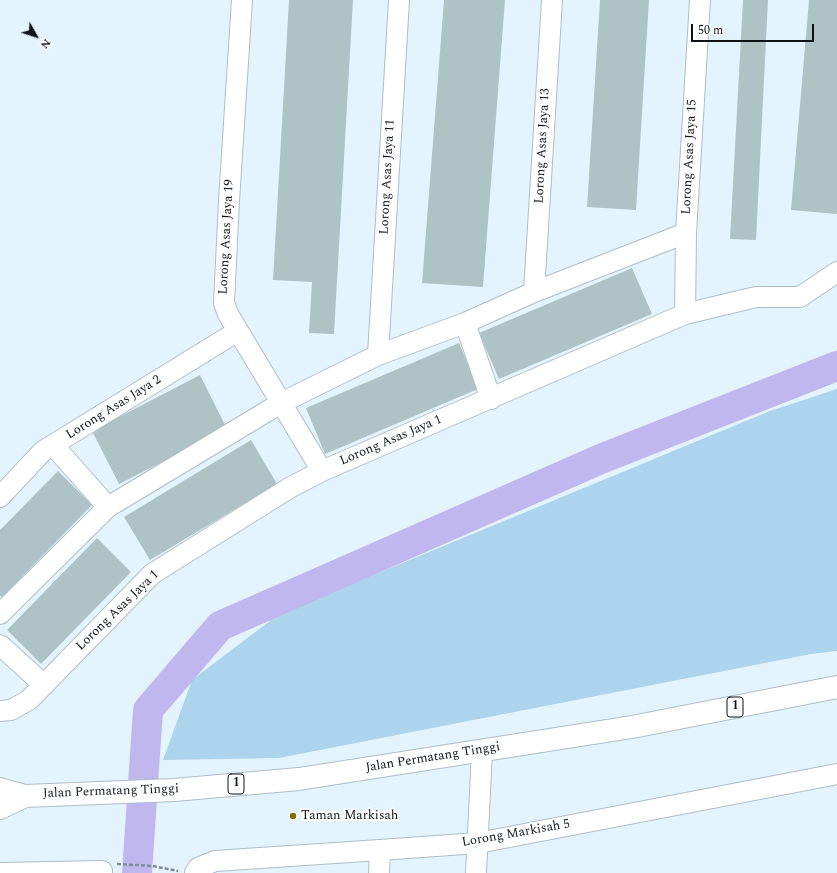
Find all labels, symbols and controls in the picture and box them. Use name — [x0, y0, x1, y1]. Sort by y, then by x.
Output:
north arrow — [16, 16, 56, 56]
scale bar — [693, 16, 816, 42]
text: 50 m — [698, 21, 723, 40]
text: N — [36, 35, 55, 53]
street label: Lorong Asas Jaya 13 — [532, 88, 554, 204]
street label: Lorong Asas Jaya 15 — [679, 99, 701, 215]
street label: Lorong Asas Jaya 11 — [377, 119, 399, 235]
street label: Lorong Asas Jaya 19 — [216, 179, 238, 295]
street label: Lorong Asas Jaya 2 — [64, 372, 164, 444]
street label: Lorong Asas Jaya 1 — [338, 413, 444, 469]
street label: Lorong Asas Jaya 1 — [73, 568, 163, 654]
road number: 1 — [727, 697, 743, 717]
street label: Jalan Permatang Tinggi — [365, 740, 501, 776]
road number: 1 — [228, 774, 244, 794]
street label: Jalan Permatang Tinggi — [43, 782, 179, 802]
place label: Taman Markisah — [301, 808, 398, 824]
marker: Taman Markisah — [288, 811, 298, 821]
street label: Lorong Markisah 5 — [461, 817, 571, 851]

